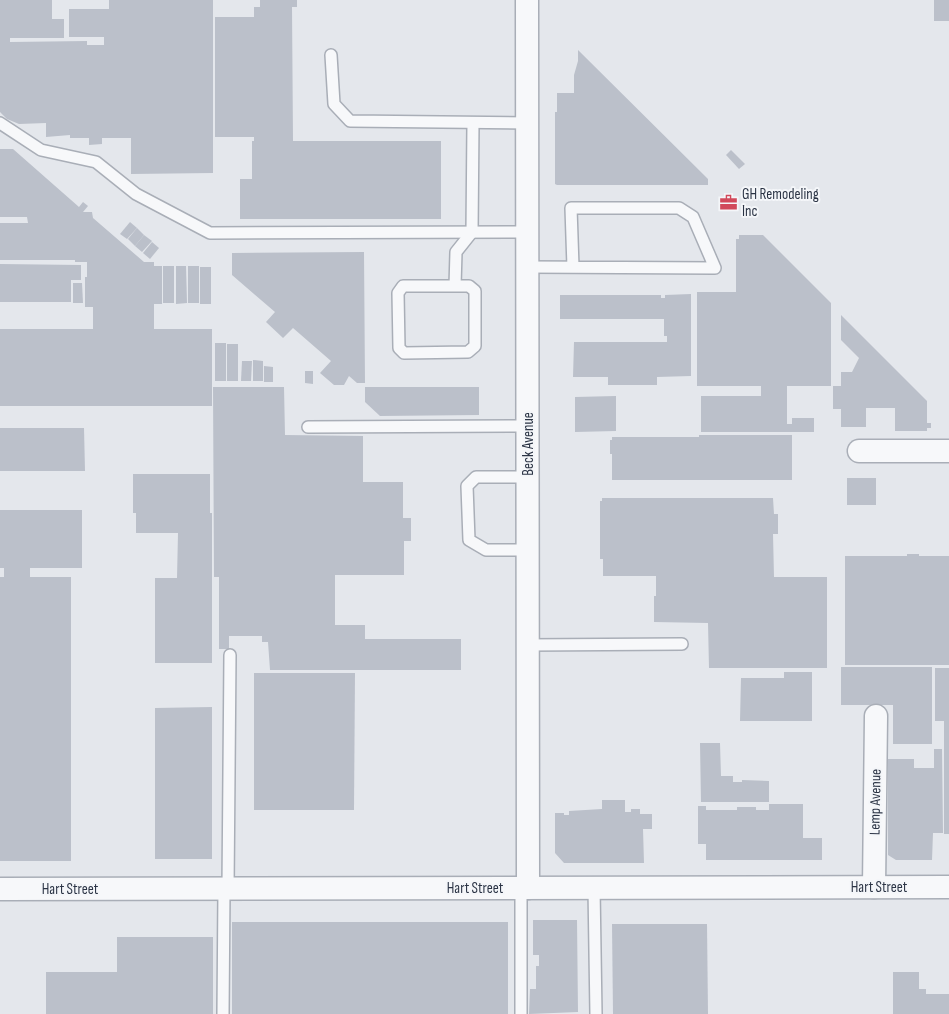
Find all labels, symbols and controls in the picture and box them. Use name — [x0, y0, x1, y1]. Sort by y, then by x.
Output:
place label: GH Remodeling Inc — [742, 185, 819, 221]
office icon: GH Remodeling Inc — [718, 193, 738, 213]
street label: Beck Avenue — [519, 412, 538, 476]
street label: Lemp Avenue — [865, 769, 886, 835]
street label: Hart Street — [851, 878, 908, 897]
street label: Hart Street — [447, 879, 504, 898]
street label: Hart Street — [42, 880, 99, 899]

